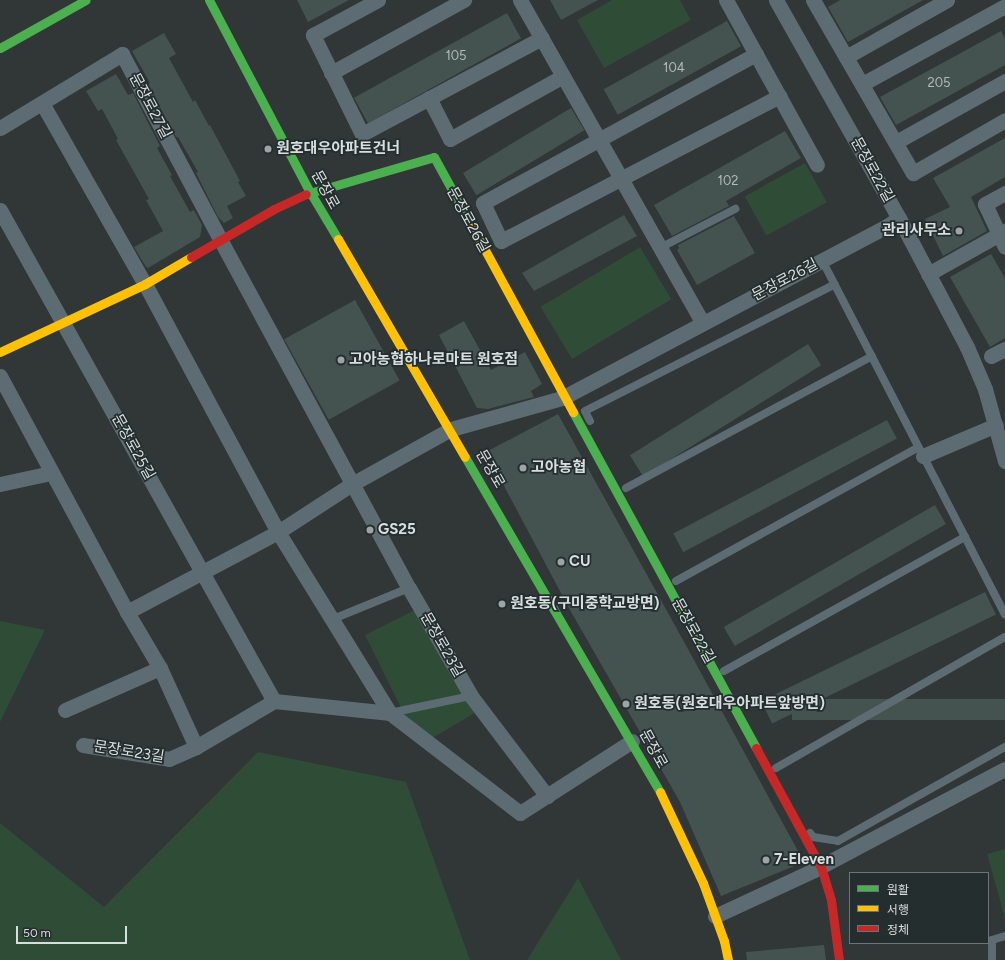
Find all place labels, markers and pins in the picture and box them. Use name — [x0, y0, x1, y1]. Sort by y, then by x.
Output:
place label: 원호대우아파트건너 — [276, 140, 400, 158]
marker: 원호대우아파트건너 — [263, 144, 273, 154]
place label: 관리사무소 — [882, 222, 951, 240]
marker: 관리사무소 — [954, 226, 964, 236]
place label: 고아농협하나로마트 원호점 — [349, 351, 518, 369]
marker: 고아농협하나로마트 원호점 — [336, 355, 346, 365]
place label: 고아농협 — [531, 459, 586, 477]
marker: 고아농협 — [518, 463, 528, 473]
place label: GS25 — [378, 521, 416, 539]
marker: GS25 — [365, 525, 375, 535]
place label: CU — [569, 553, 590, 571]
marker: CU — [556, 557, 566, 567]
place label: 원호동(구미중학교방면) — [510, 595, 659, 613]
marker: 원호동(구미중학교방면) — [497, 599, 507, 609]
place label: 원호동(원호대우아파트앞방면) — [634, 695, 825, 713]
marker: 원호동(원호대우아파트앞방면) — [621, 699, 631, 709]
place label: 7-Eleven — [774, 851, 834, 869]
marker: 7-Eleven — [761, 855, 771, 865]

